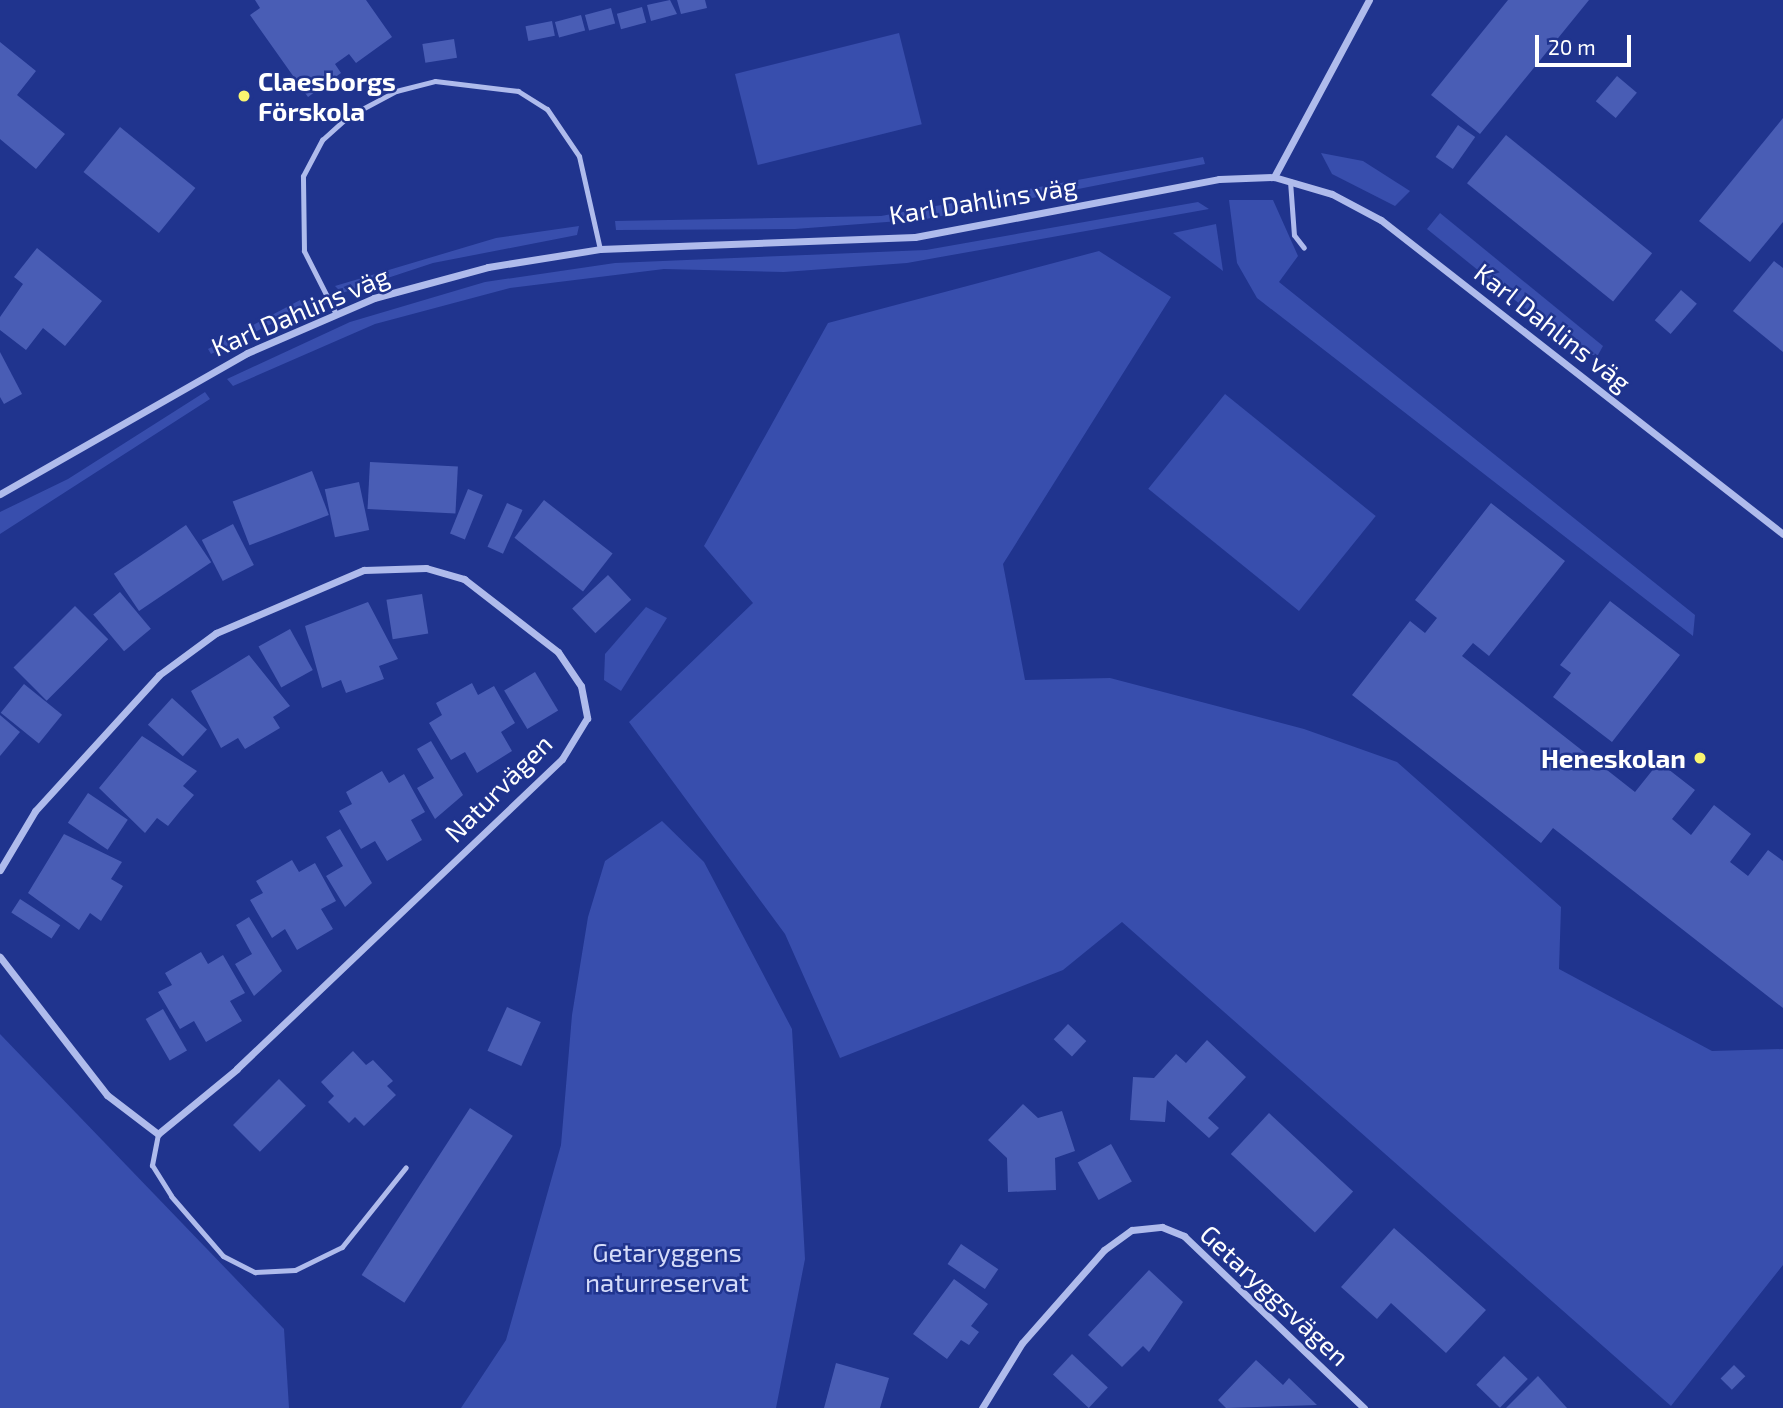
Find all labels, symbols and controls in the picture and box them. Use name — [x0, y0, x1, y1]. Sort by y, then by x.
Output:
scale bar — [1538, 21, 1634, 65]
text: 20 m — [1548, 34, 1596, 59]
place label: Claesborgs Förskola — [258, 65, 396, 126]
marker: Claesborgs Förskola — [236, 88, 252, 104]
street label: Karl Dahlins väg — [886, 170, 1080, 230]
street label: Karl Dahlins väg — [1468, 256, 1638, 398]
street label: Karl Dahlins väg — [206, 259, 394, 363]
street label: Naturvägen — [438, 728, 558, 848]
place label: Heneskolan — [1541, 742, 1686, 774]
marker: Heneskolan — [1692, 750, 1708, 766]
street label: Getaryggsvägen — [1194, 1218, 1356, 1372]
park label: Getaryggens naturreservat — [585, 1236, 749, 1298]

